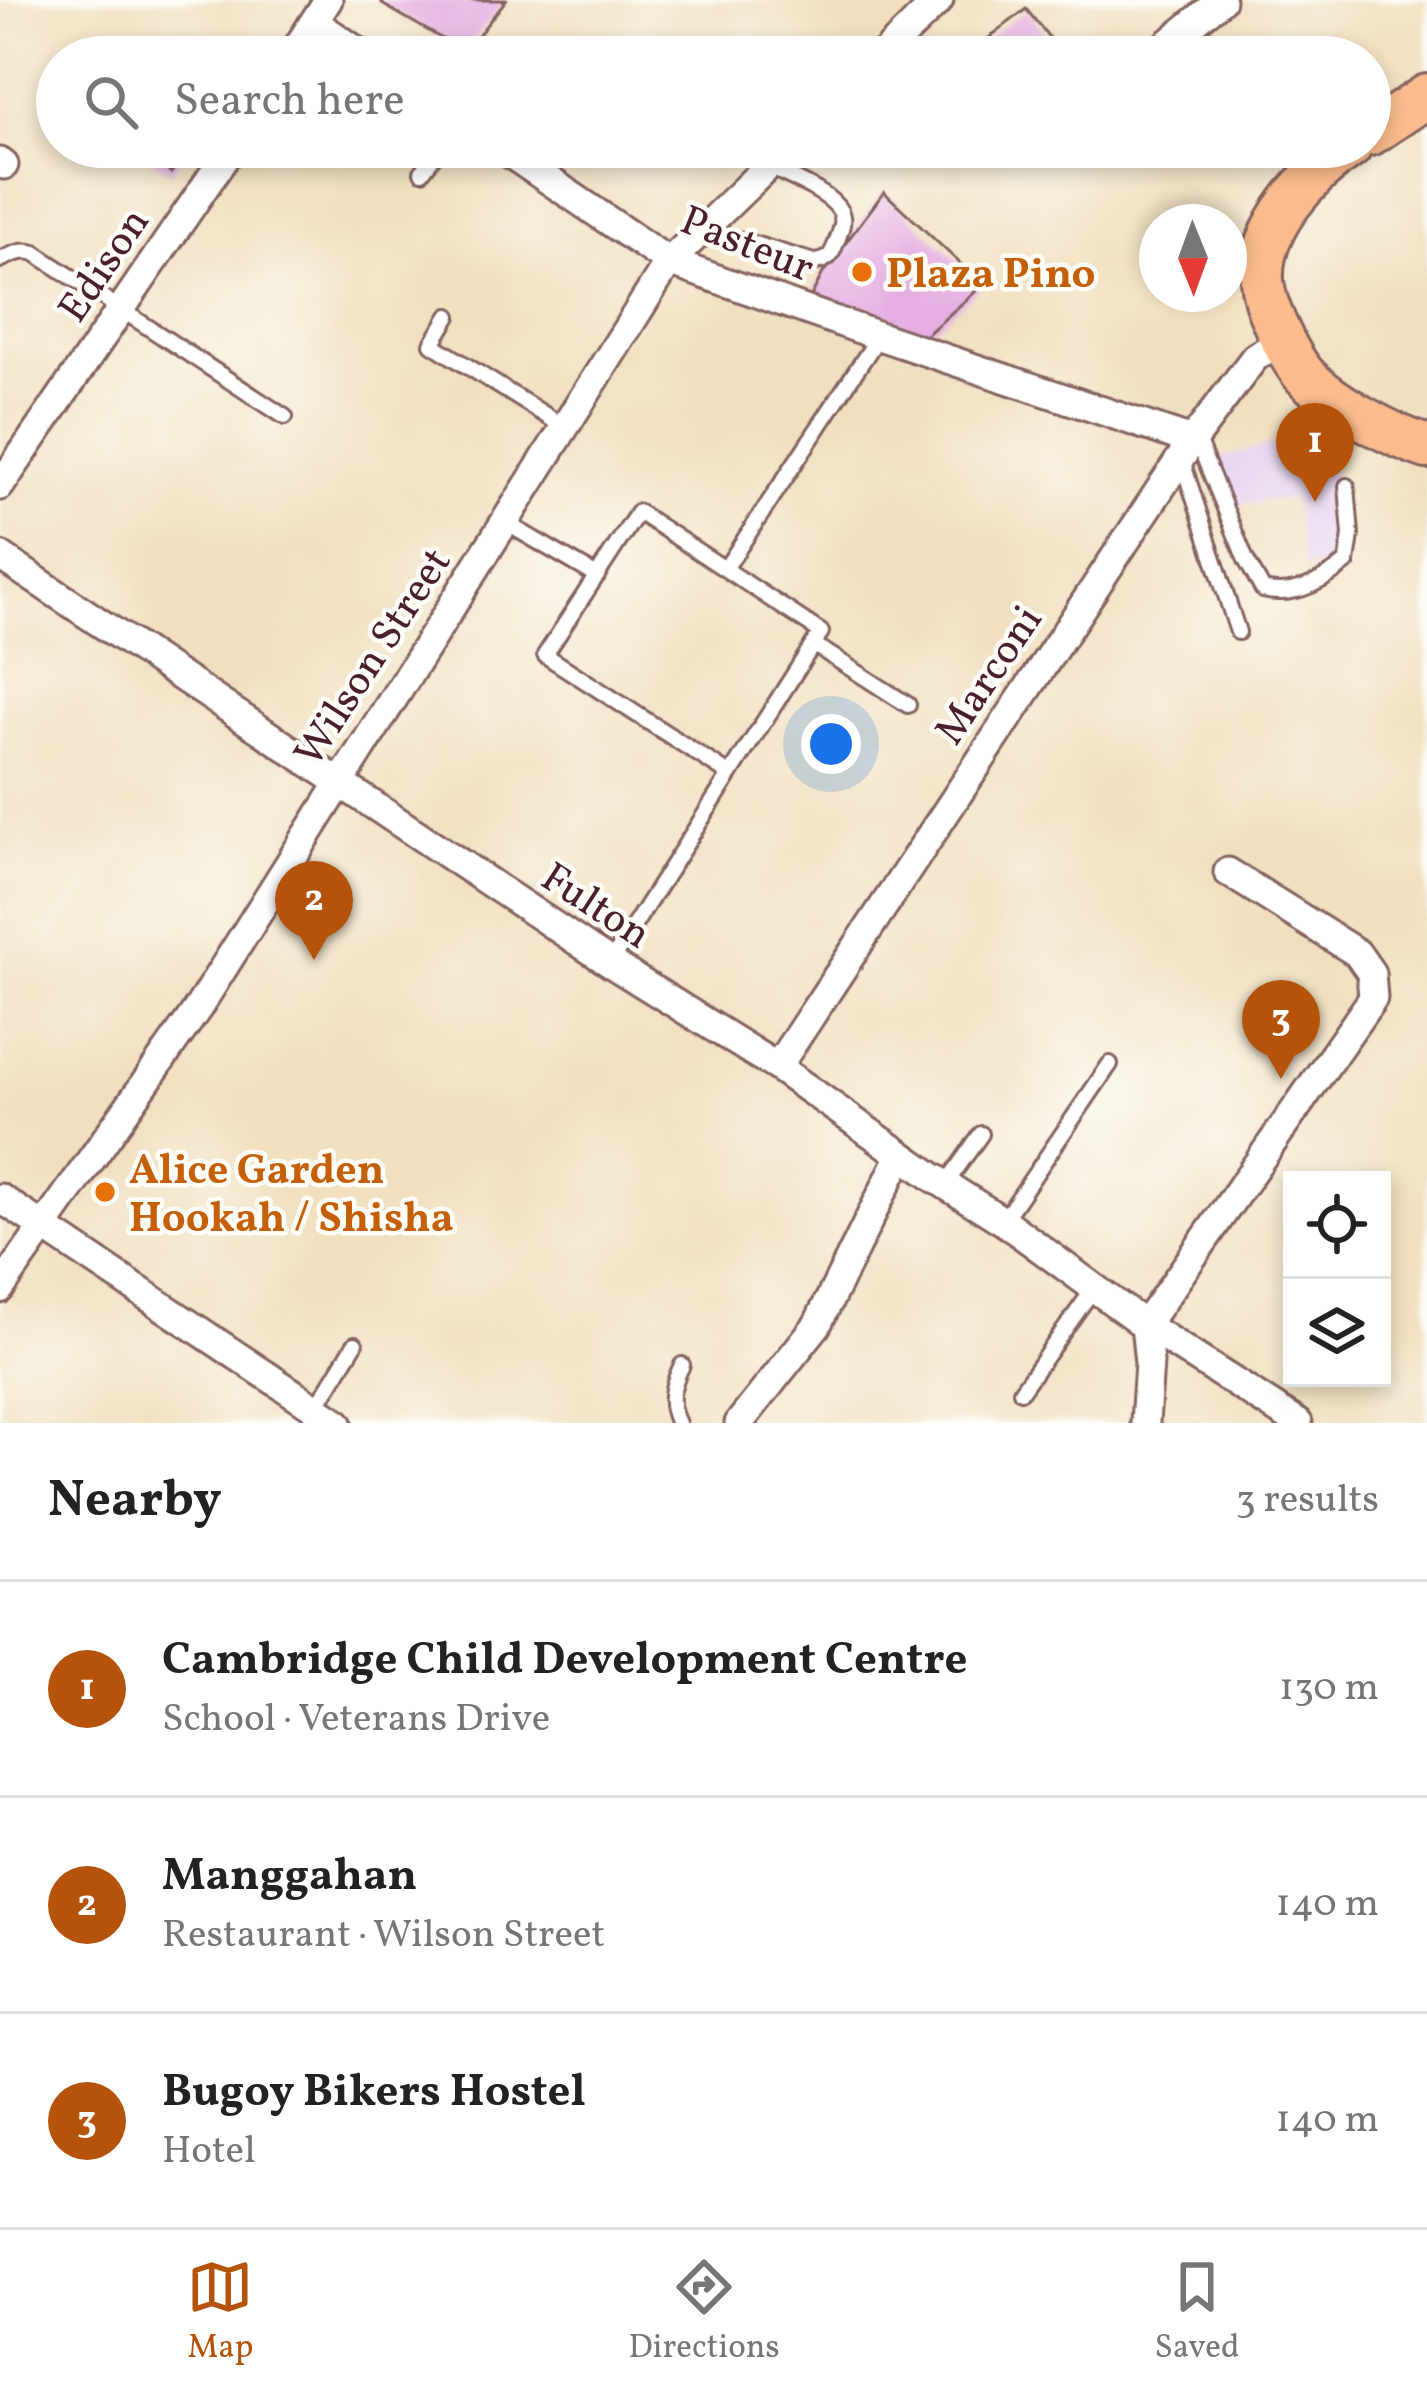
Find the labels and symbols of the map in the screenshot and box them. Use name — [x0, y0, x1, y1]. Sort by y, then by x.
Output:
street label: Pasteur — [671, 193, 822, 300]
street label: Edison — [46, 197, 166, 336]
north arrow — [1139, 204, 1247, 312]
place label: Plaza Pino — [886, 247, 1096, 306]
marker: Plaza Pino — [849, 259, 875, 285]
pin: 1 — [1276, 403, 1354, 502]
street label: Wilson Street — [282, 538, 468, 779]
street label: Marconi — [923, 595, 1059, 758]
your location — [801, 714, 861, 774]
street label: Fulton — [528, 850, 661, 965]
pin: 2 — [275, 861, 353, 960]
pin: 3 — [1242, 980, 1320, 1079]
place label: Alice Garden Hookah / Shisha — [129, 1143, 454, 1250]
marker: Alice Garden Hookah / Shisha — [92, 1179, 118, 1205]

